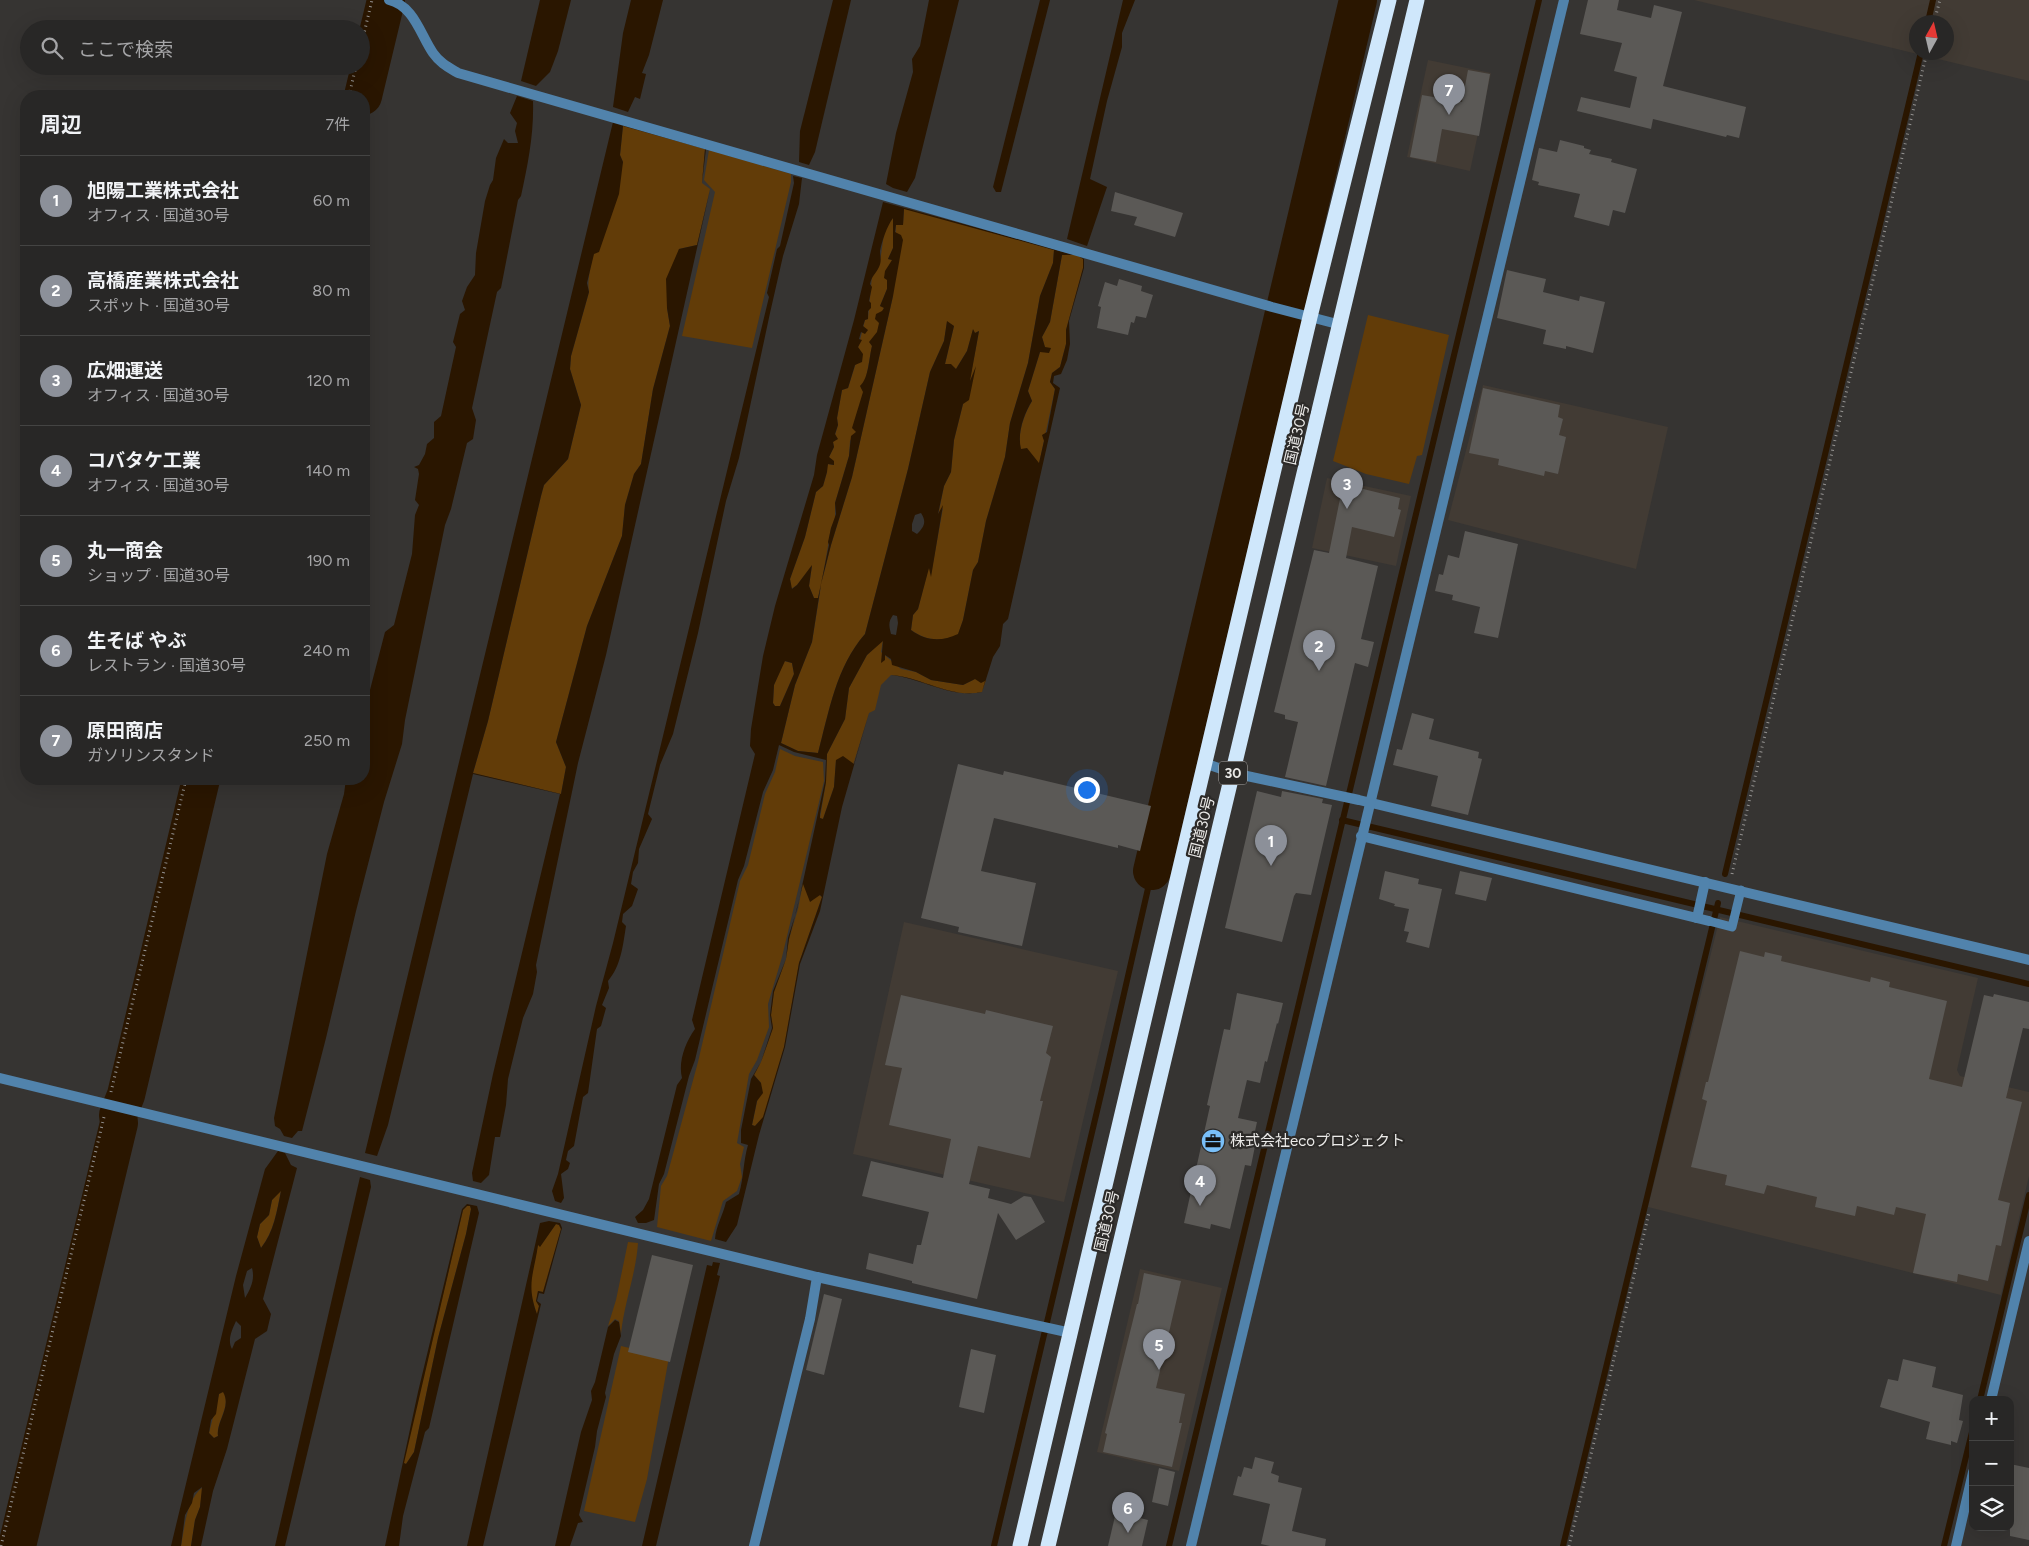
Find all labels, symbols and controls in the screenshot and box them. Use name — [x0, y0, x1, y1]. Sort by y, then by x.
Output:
north arrow — [1909, 15, 1954, 60]
search box — [20, 20, 370, 75]
icon: search — [38, 34, 66, 62]
text: ここで検索 — [78, 38, 173, 61]
pin: 7 — [1433, 74, 1465, 115]
text: 周辺 — [40, 112, 82, 137]
text: 7件 — [325, 115, 350, 134]
text: 旭陽工業株式会社 — [87, 179, 239, 202]
text: 1 — [53, 191, 59, 210]
text: 60 m — [313, 191, 350, 210]
text: オフィス · 国道30号 — [87, 206, 230, 225]
text: 高橋産業株式会社 — [87, 269, 239, 292]
text: 2 — [51, 281, 61, 300]
text: 80 m — [312, 281, 350, 300]
text: スポット · 国道30号 — [87, 296, 230, 315]
text: 広畑運送 — [87, 359, 163, 382]
text: 3 — [52, 371, 60, 390]
text: 120 m — [307, 371, 350, 390]
text: オフィス · 国道30号 — [87, 386, 230, 405]
street label: 国道30号 — [1281, 401, 1313, 467]
text: コバタケ工業 — [87, 449, 201, 472]
text: 4 — [51, 461, 61, 480]
text: 140 m — [306, 461, 350, 480]
pin: 3 — [1331, 468, 1363, 509]
text: オフィス · 国道30号 — [87, 476, 230, 495]
text: 丸一商会 — [87, 539, 163, 562]
text: 5 — [51, 551, 61, 570]
text: 190 m — [307, 551, 350, 570]
text: ショップ · 国道30号 — [87, 566, 230, 585]
text: 生そば やぶ — [87, 629, 187, 652]
pin: 2 — [1303, 630, 1335, 671]
text: 6 — [51, 641, 61, 660]
text: 240 m — [303, 641, 350, 660]
text: レストラン · 国道30号 — [87, 656, 246, 675]
text: 原田商店 — [87, 719, 163, 742]
text: 7 — [52, 731, 60, 750]
text: 250 m — [304, 731, 350, 750]
text: ガソリンスタンド — [87, 746, 215, 765]
road number: 30 — [1219, 761, 1247, 784]
your location — [1074, 777, 1100, 803]
street label: 国道30号 — [1186, 794, 1218, 860]
pin: 1 — [1255, 825, 1287, 866]
office icon: 株式会社ecoプロジェクト — [1200, 1128, 1226, 1154]
place label: 株式会社ecoプロジェクト — [1230, 1132, 1405, 1150]
pin: 4 — [1184, 1165, 1216, 1206]
street label: 国道30号 — [1091, 1188, 1123, 1254]
pin: 5 — [1143, 1329, 1175, 1370]
map controls — [1969, 1396, 2014, 1531]
button: + — [1969, 1396, 2014, 1441]
button: − — [1969, 1441, 2014, 1486]
button: layers — [1969, 1486, 2014, 1531]
pin: 6 — [1112, 1492, 1144, 1533]

